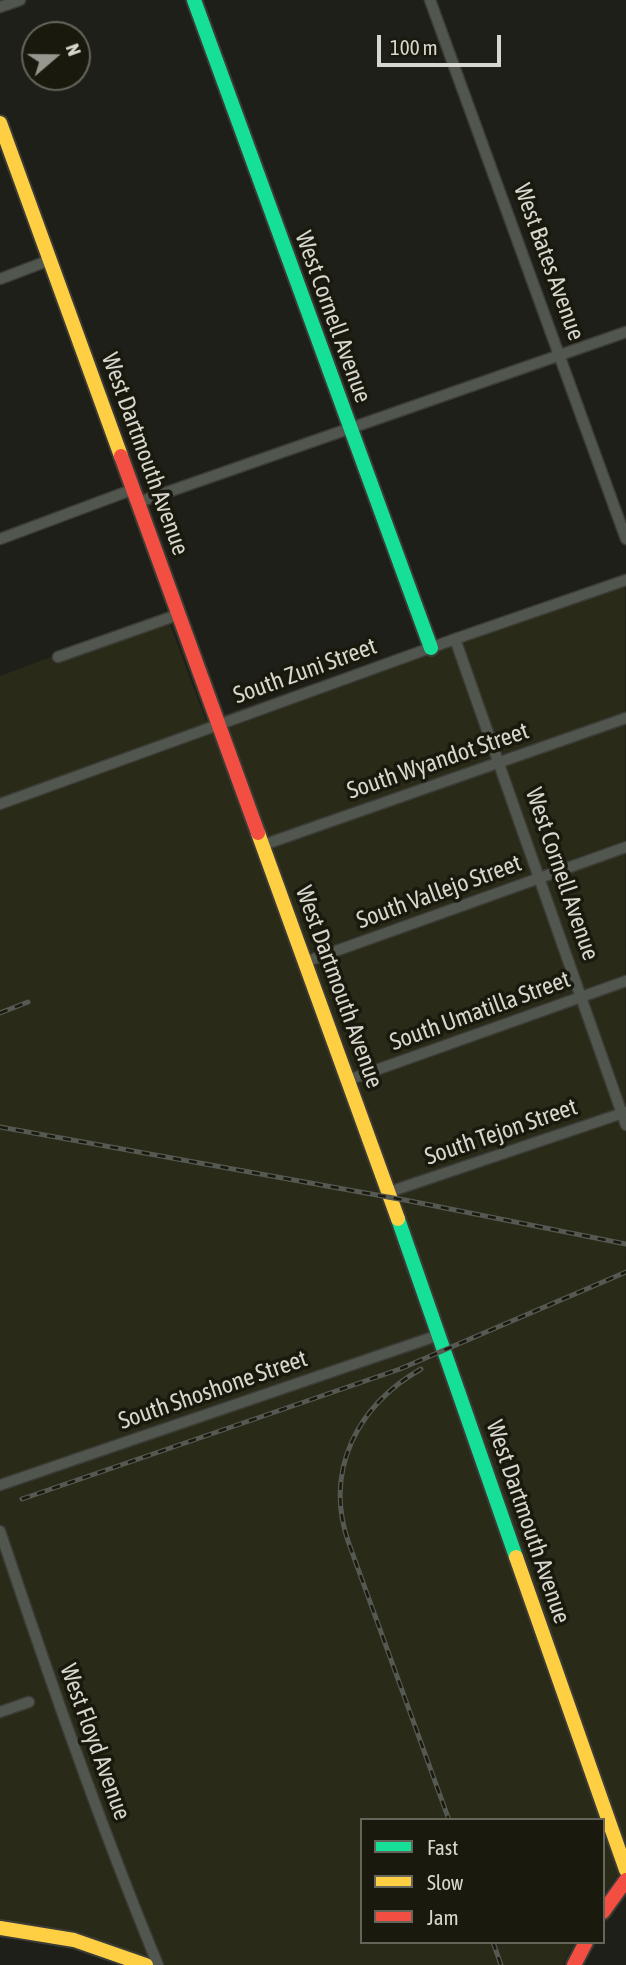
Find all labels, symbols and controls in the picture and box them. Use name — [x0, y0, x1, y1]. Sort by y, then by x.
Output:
north arrow — [21, 21, 91, 91]
scale bar — [381, 21, 505, 65]
text: 100 m — [390, 35, 438, 59]
text: N — [62, 40, 86, 59]
street label: West Bates Avenue — [507, 180, 591, 344]
street label: West Cornell Avenue — [289, 227, 377, 407]
street label: West Dartmouth Avenue — [95, 349, 195, 559]
street label: South Zuni Street — [229, 632, 381, 710]
street label: South Wyandot Street — [343, 716, 533, 806]
street label: West Cornell Avenue — [519, 784, 605, 964]
street label: South Vallejo Street — [353, 849, 525, 935]
street label: West Dartmouth Avenue — [289, 882, 389, 1092]
street label: South Umatilla Street — [386, 965, 574, 1057]
street label: South Tejon Street — [421, 1092, 581, 1172]
street label: South Shoshone Street — [115, 1344, 311, 1436]
street label: West Dartmouth Avenue — [480, 1417, 576, 1627]
street label: West Floyd Avenue — [53, 1660, 137, 1824]
legend — [360, 1818, 605, 1944]
text: Fast — [427, 1835, 458, 1859]
text: Slow — [427, 1870, 463, 1894]
text: Jam — [427, 1905, 459, 1929]

